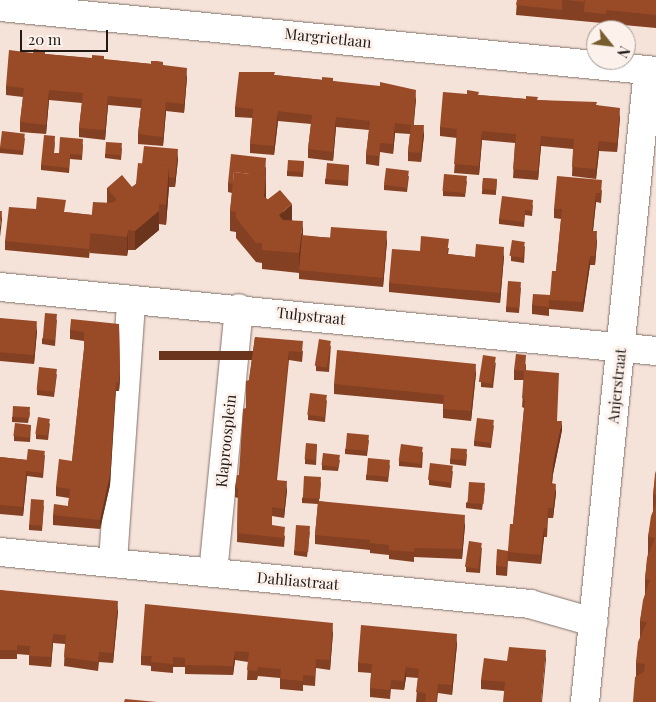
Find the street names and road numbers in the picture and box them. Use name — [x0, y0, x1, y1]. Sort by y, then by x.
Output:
street label: Margrietlaan — [284, 24, 372, 52]
street label: Tulpstraat — [276, 303, 346, 329]
street label: Anjerstraat — [604, 347, 630, 425]
street label: Klaproosplein — [212, 394, 240, 488]
street label: Dahliastraat — [256, 568, 340, 594]

